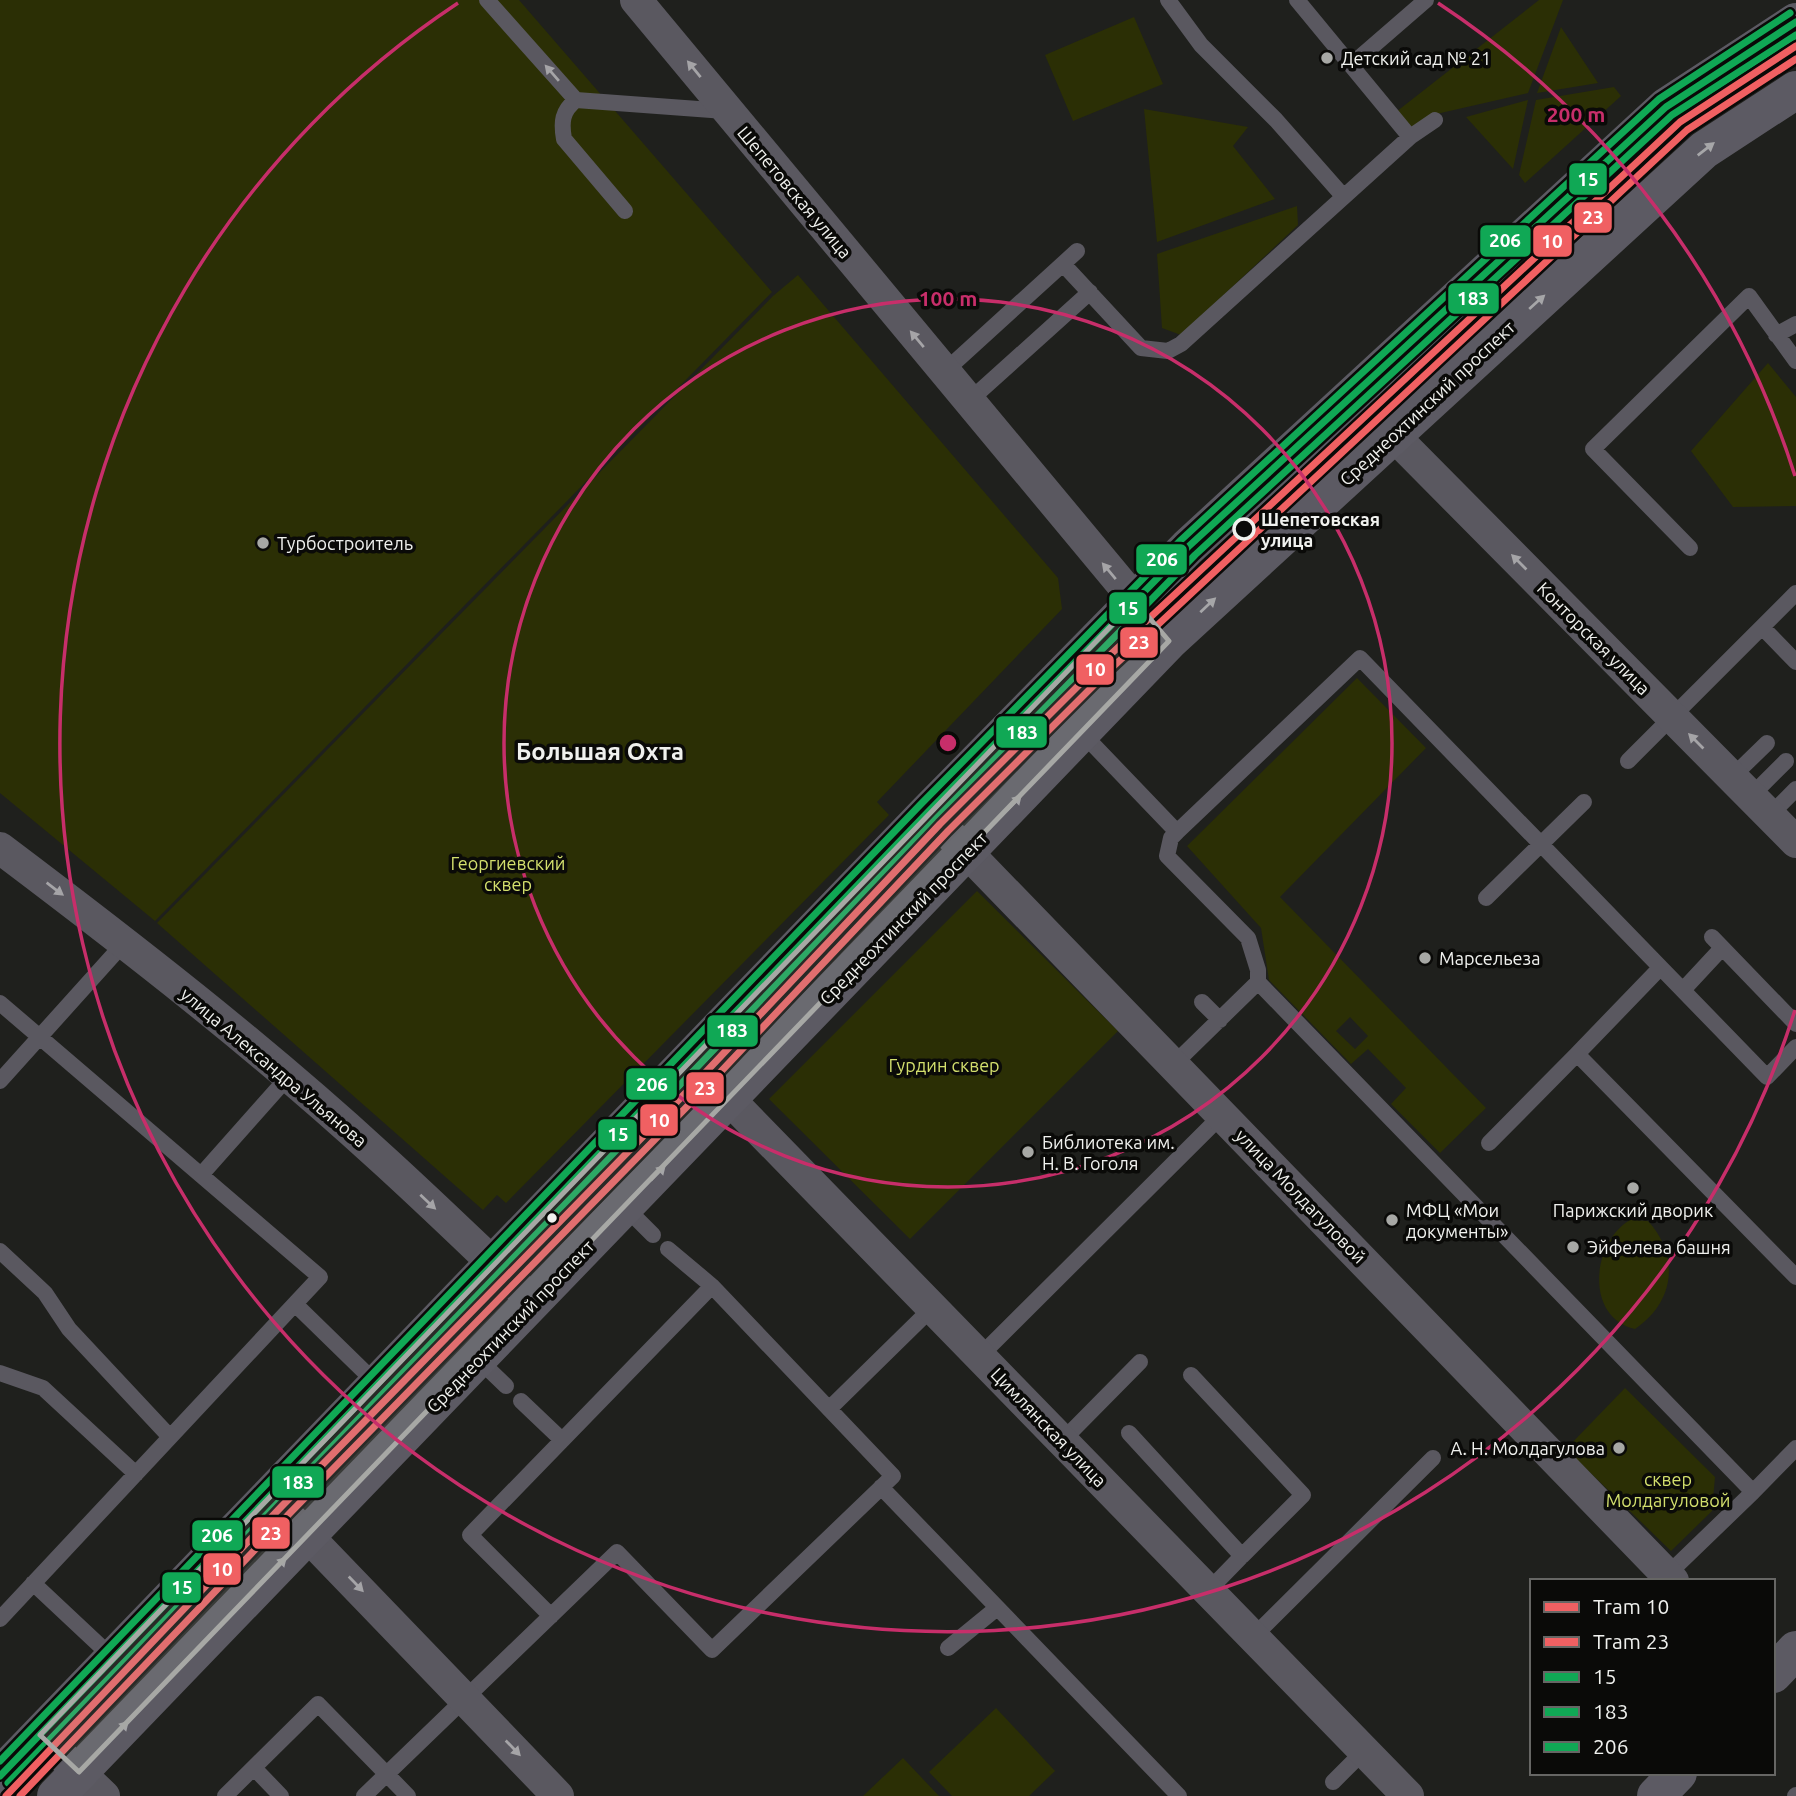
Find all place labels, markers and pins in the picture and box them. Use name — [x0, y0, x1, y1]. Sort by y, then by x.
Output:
place label: Детский сад № 21 — [1341, 48, 1491, 68]
marker: Детский сад № 21 — [1319, 50, 1335, 66]
place label: Шепетовская улица — [1261, 509, 1380, 550]
marker: Шепетовская улица — [1233, 518, 1255, 540]
place label: Турбостроитель — [277, 533, 413, 553]
marker: Турбостроитель — [255, 535, 271, 551]
centre of rings — [936, 731, 960, 755]
place label: Марсельеза — [1439, 948, 1540, 968]
marker: Марсельеза — [1417, 950, 1433, 966]
place label: Библиотека им. Н. В. Гоголя — [1042, 1132, 1175, 1173]
marker: Библиотека им. Н. В. Гоголя — [1020, 1144, 1036, 1160]
marker: Парижский дворик — [1625, 1180, 1641, 1196]
place label: МФЦ «Мои документы» — [1406, 1200, 1508, 1241]
place label: Парижский дворик — [1553, 1200, 1713, 1220]
unlabelled marker — [545, 1211, 559, 1225]
marker: МФЦ «Мои документы» — [1384, 1212, 1400, 1228]
place label: Эйфелева башня — [1587, 1237, 1731, 1257]
marker: Эйфелева башня — [1565, 1239, 1581, 1255]
place label: А. Н. Молдагулова — [1450, 1438, 1605, 1458]
marker: А. Н. Молдагулова — [1611, 1440, 1627, 1456]

